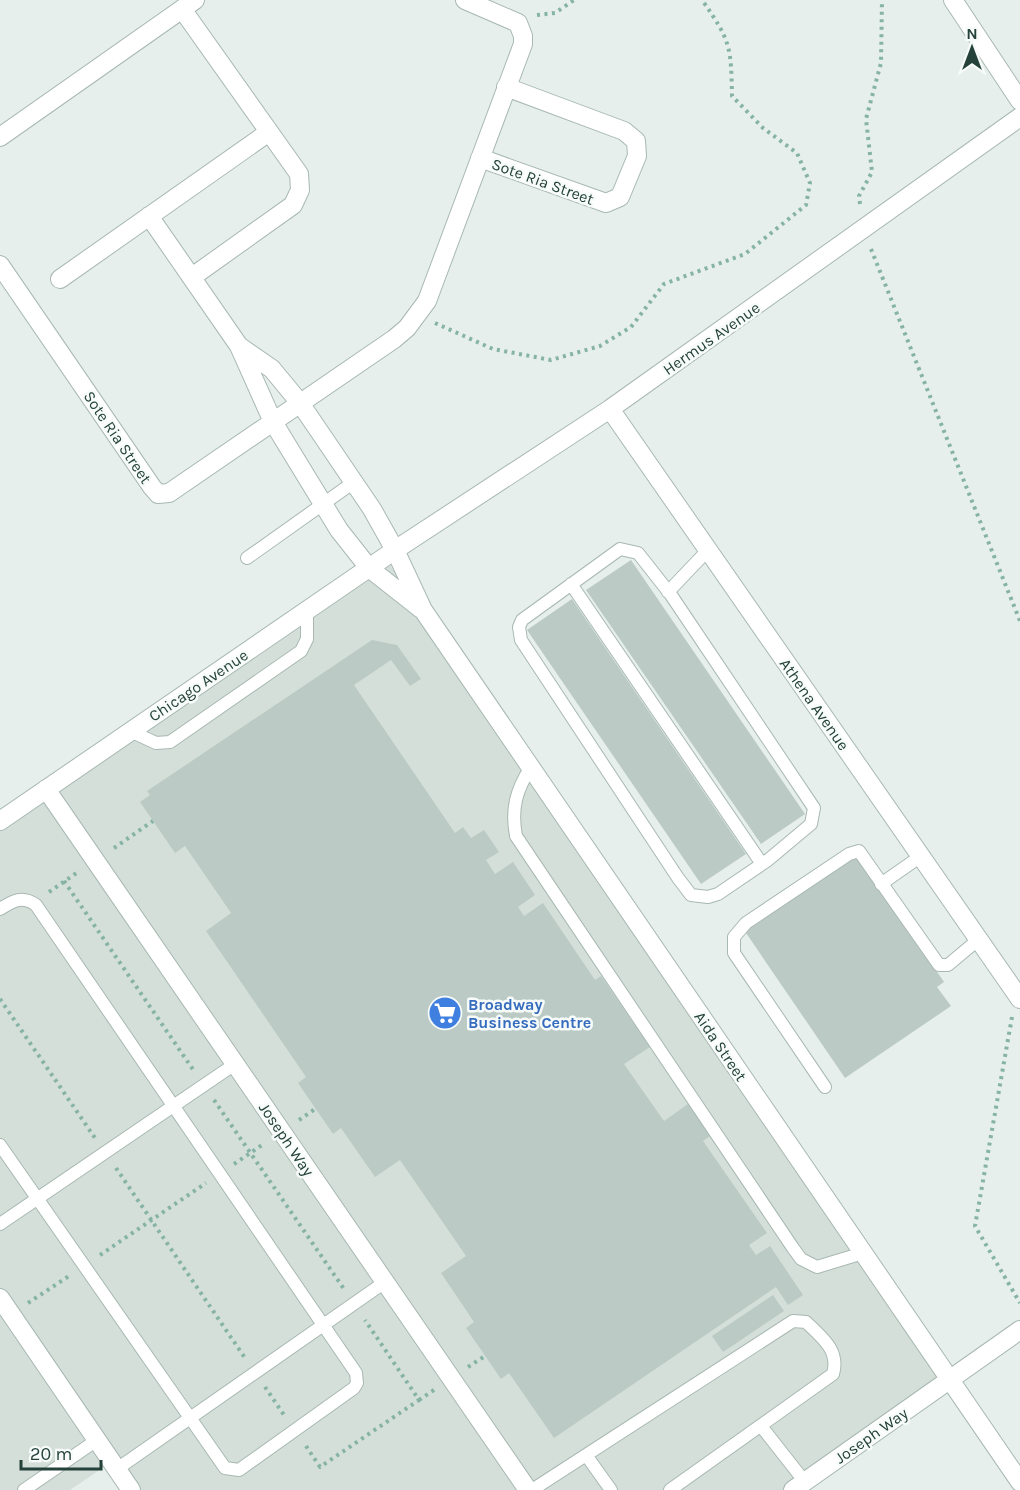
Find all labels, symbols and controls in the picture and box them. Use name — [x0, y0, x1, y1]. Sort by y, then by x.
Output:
north arrow — [942, 18, 1002, 78]
text: N — [966, 24, 978, 43]
street label: Sote Ria Street — [489, 154, 597, 209]
street label: Hermus Avenue — [659, 298, 764, 379]
street label: Sote Ria Street — [80, 387, 156, 487]
street label: Chicago Avenue — [145, 645, 251, 726]
street label: Athena Avenue — [776, 655, 853, 754]
supermarket icon: Broadway Business Centre — [427, 995, 463, 1031]
place label: Broadway Business Centre — [468, 995, 591, 1032]
street label: Aida Street — [690, 1008, 751, 1085]
street label: Joseph Way — [255, 1099, 318, 1180]
street label: Joseph Way — [831, 1403, 912, 1467]
scale bar — [21, 1433, 100, 1471]
text: 20 m — [30, 1443, 72, 1465]

